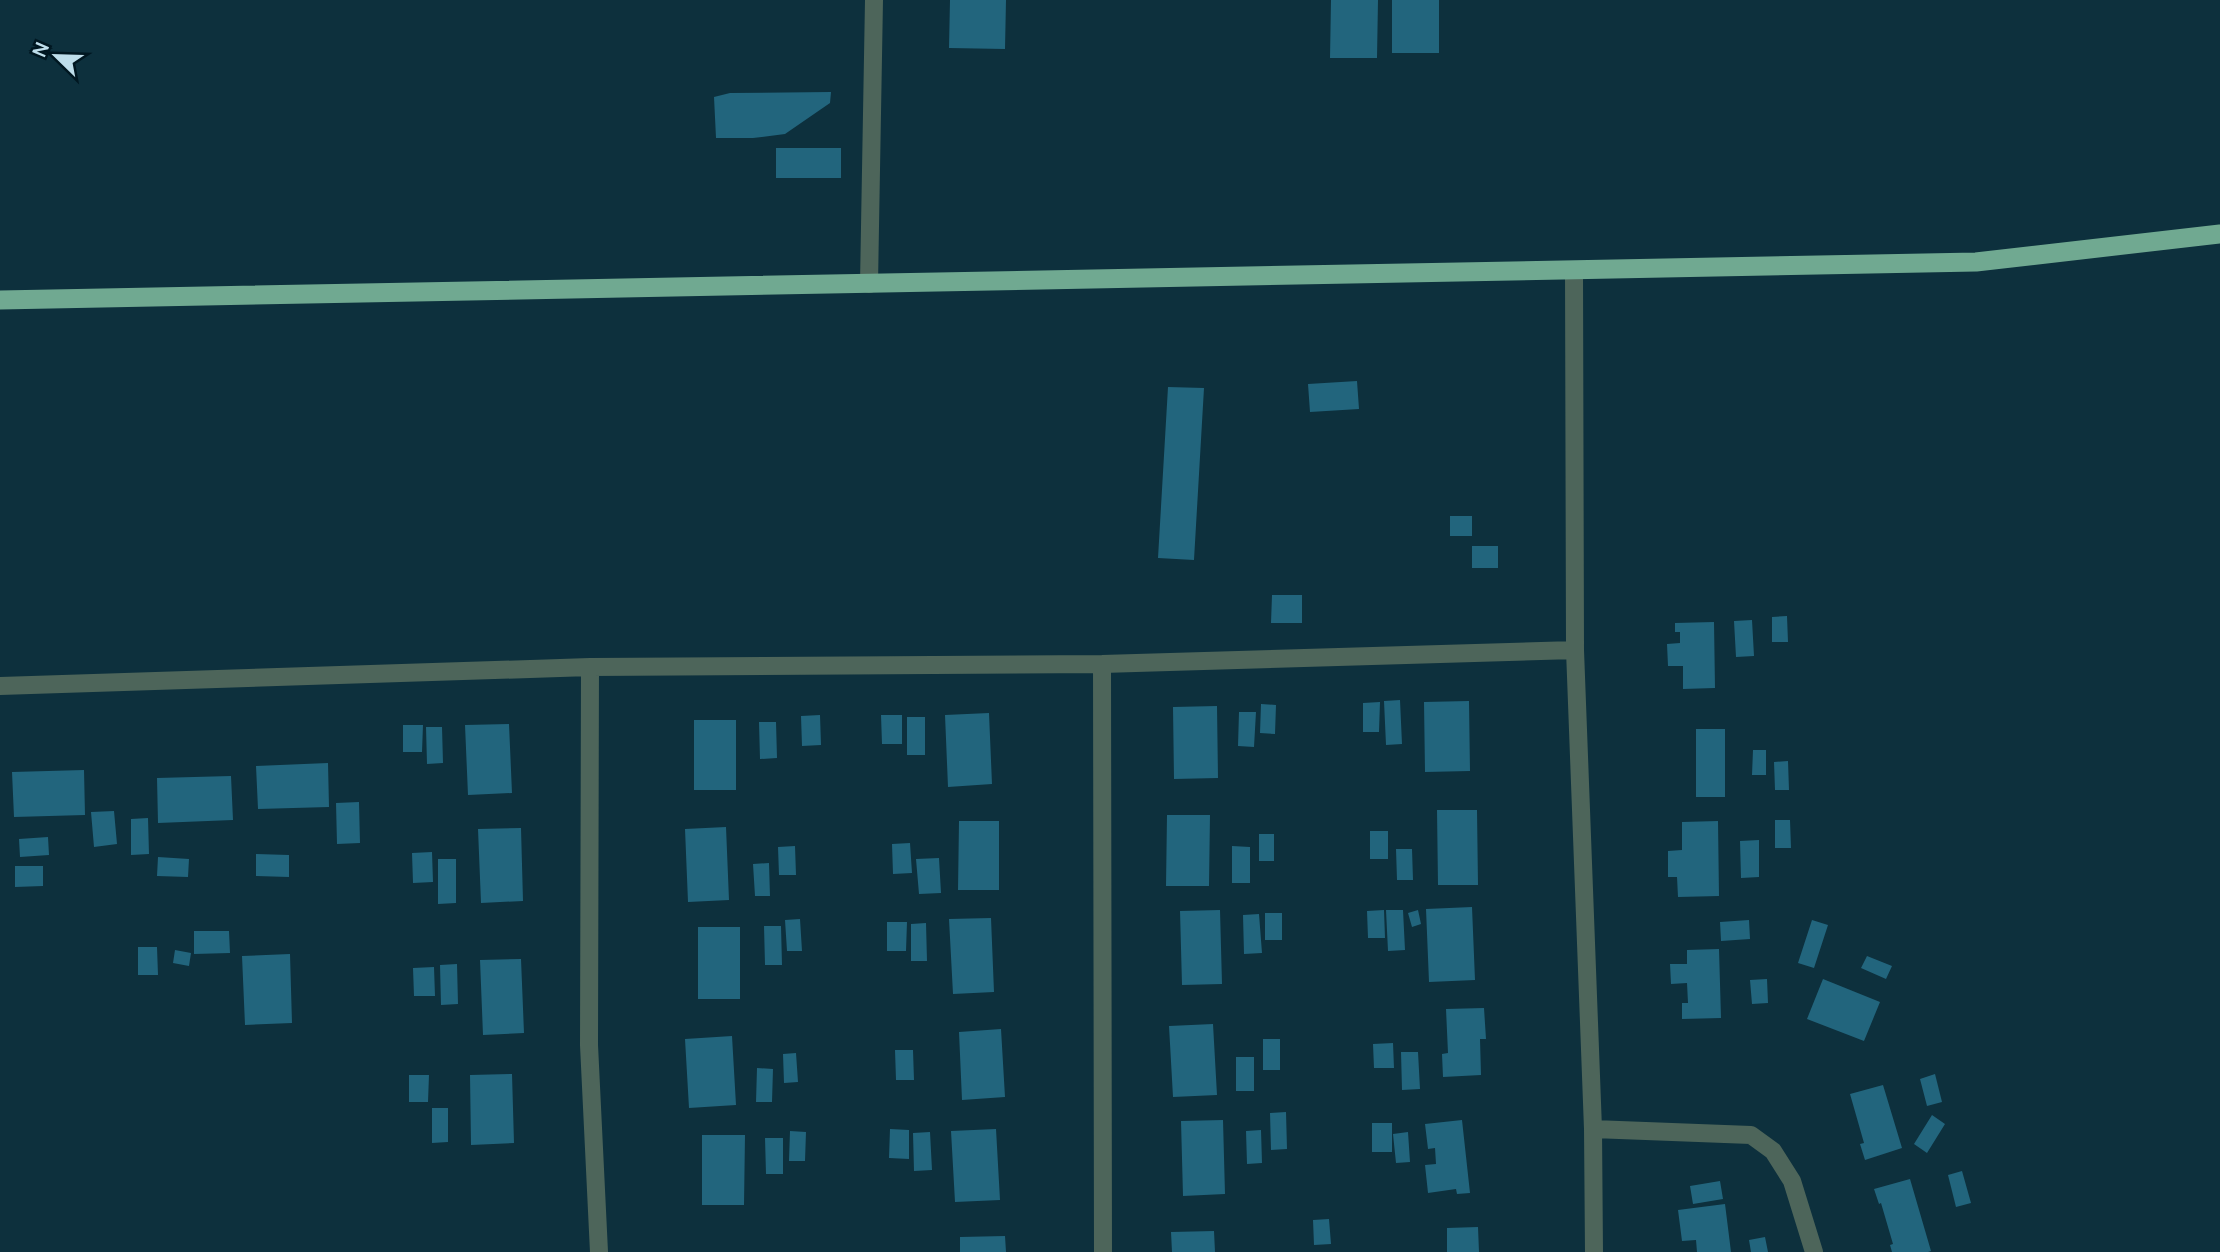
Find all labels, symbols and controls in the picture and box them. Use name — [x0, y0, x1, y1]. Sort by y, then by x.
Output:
north arrow — [21, 21, 91, 91]
text: N — [26, 38, 55, 61]

